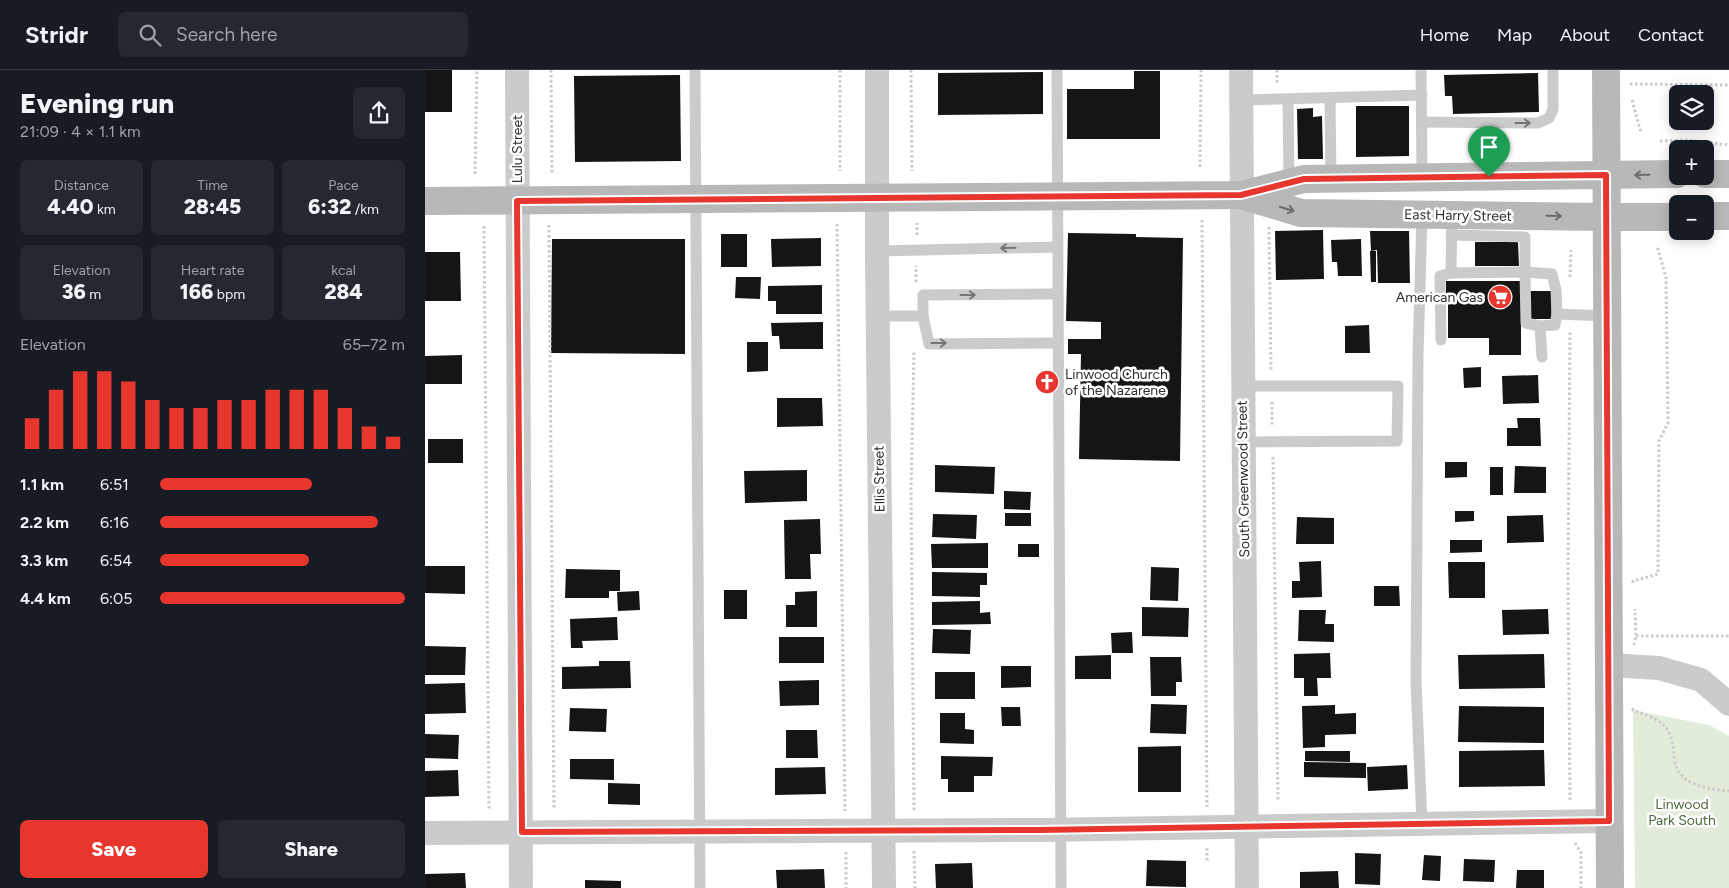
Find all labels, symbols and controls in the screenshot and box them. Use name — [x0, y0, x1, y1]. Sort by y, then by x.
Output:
search box — [118, 12, 468, 57]
text: Stridr — [25, 20, 88, 49]
icon: search — [136, 21, 164, 49]
text: Search here — [176, 23, 277, 46]
text: Home — [1420, 24, 1469, 46]
text: Map — [1497, 24, 1532, 46]
text: About — [1560, 24, 1610, 46]
text: Contact — [1638, 24, 1704, 46]
map controls — [1669, 85, 1714, 240]
button: layers — [1669, 85, 1714, 130]
text: Evening run — [20, 86, 174, 120]
button: share — [353, 87, 405, 139]
street label: Lulu Street — [509, 115, 526, 183]
one-way arrow — [1515, 118, 1531, 127]
text: 21:09 · 4 × 1.1 km — [20, 122, 141, 141]
pin — [1468, 126, 1510, 177]
icon: arrive — [1475, 133, 1503, 161]
button: + — [1669, 140, 1714, 185]
one-way arrow — [1634, 170, 1650, 180]
text: Distance — [54, 177, 109, 194]
text: Time — [197, 177, 228, 194]
text: Pace — [328, 177, 359, 194]
text: 4.40 — [47, 194, 93, 219]
text: 28:45 — [184, 194, 241, 219]
text: 6:32 — [308, 194, 351, 219]
button: − — [1669, 195, 1714, 240]
text: km — [93, 201, 116, 218]
text: /km — [351, 201, 379, 218]
one-way arrow — [1279, 205, 1295, 215]
street label: East Harry Street — [1404, 206, 1512, 225]
one-way arrow — [1546, 212, 1562, 221]
one-way arrow — [1001, 243, 1017, 253]
text: Elevation — [53, 262, 110, 279]
text: Heart rate — [181, 262, 244, 279]
text: kcal — [331, 262, 356, 279]
text: 36 — [62, 279, 86, 304]
text: 166 — [180, 279, 213, 304]
text: 284 — [324, 279, 363, 304]
supermarket icon: American Gas — [1487, 284, 1513, 310]
text: m — [86, 286, 101, 303]
text: bpm — [213, 286, 245, 303]
place label: American Gas — [1396, 289, 1483, 306]
one-way arrow — [960, 290, 976, 299]
text: Elevation — [20, 335, 86, 354]
text: 65–72 m — [343, 335, 405, 354]
one-way arrow — [931, 339, 947, 348]
place label: Linwood Church of the Nazarene — [1065, 366, 1168, 399]
church icon: Linwood Church of the Nazarene — [1034, 369, 1060, 395]
street label: South Greenwood Street — [1234, 400, 1253, 558]
street label: Ellis Street — [870, 445, 889, 513]
text: 1.1 km — [20, 475, 64, 494]
text: 6:51 — [100, 475, 129, 494]
text: 2.2 km — [20, 513, 69, 532]
text: 6:16 — [100, 513, 129, 532]
text: 3.3 km — [20, 551, 68, 570]
text: 6:54 — [100, 551, 132, 570]
text: 4.4 km — [20, 589, 71, 608]
text: 6:05 — [100, 589, 133, 608]
park label: Linwood Park South — [1648, 796, 1716, 829]
button: Save — [20, 820, 208, 878]
button: Share — [218, 820, 405, 878]

